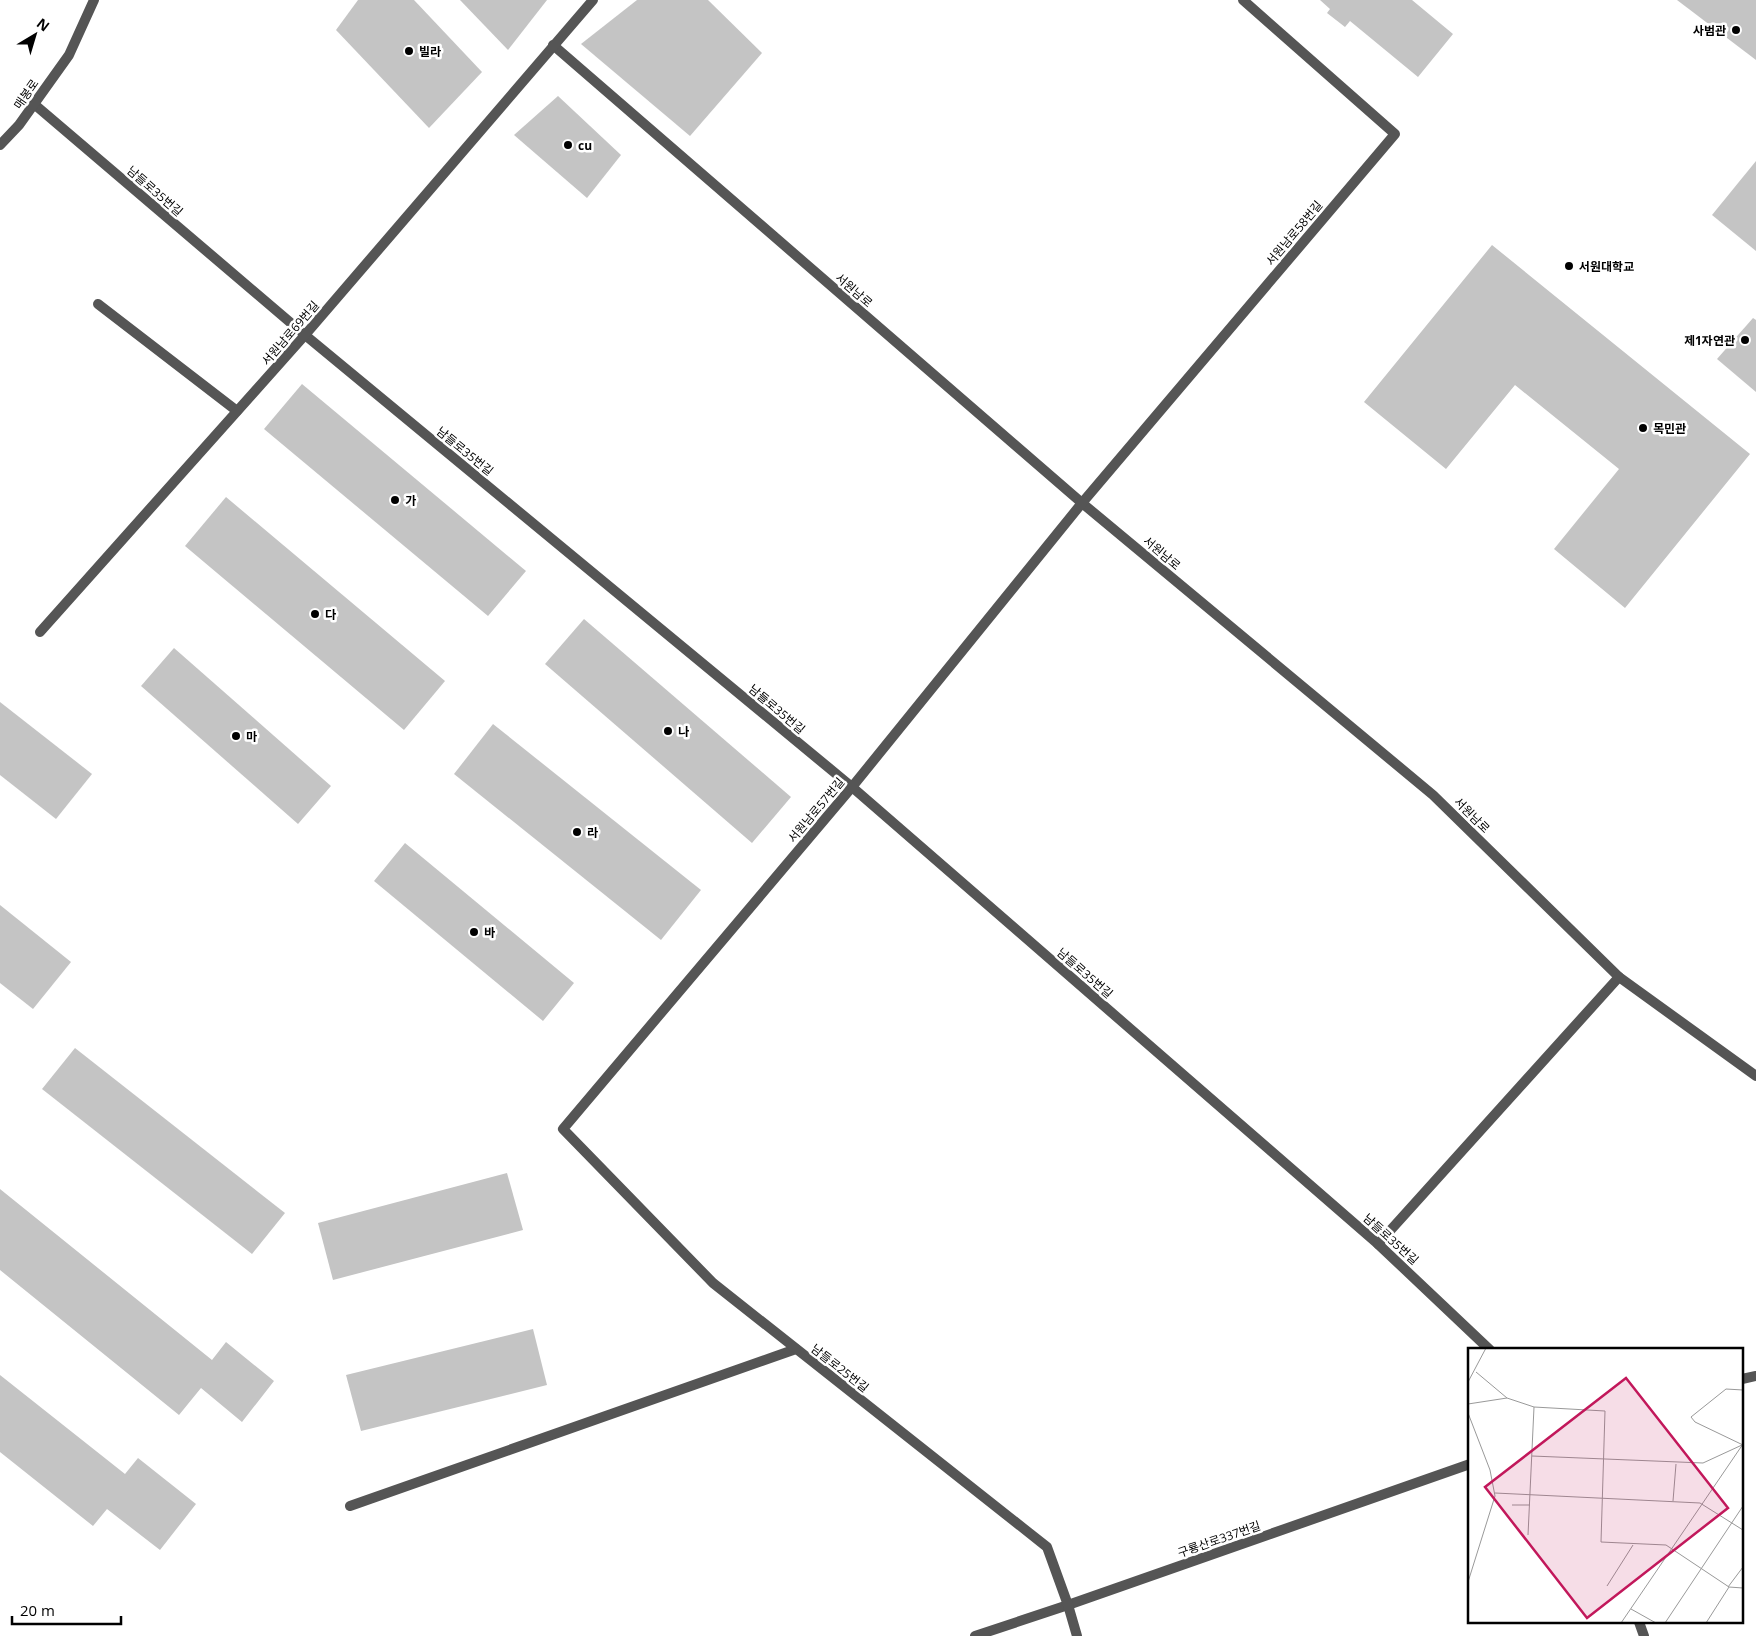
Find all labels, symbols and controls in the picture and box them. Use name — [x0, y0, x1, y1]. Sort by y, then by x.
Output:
north arrow — [10, 10, 60, 60]
text: N — [33, 13, 54, 35]
place label: 사범관 — [1693, 22, 1726, 39]
marker: 사범관 — [1730, 24, 1742, 36]
place label: 빌라 — [419, 43, 441, 60]
marker: 빌라 — [403, 45, 415, 57]
street label: 매봉로 — [10, 76, 42, 112]
place label: cu — [578, 137, 592, 154]
marker: cu — [562, 139, 574, 151]
street label: 남들로35번길 — [123, 162, 187, 220]
street label: 서원남로58번길 — [1262, 197, 1326, 269]
place label: 서원대학교 — [1579, 258, 1634, 275]
marker: 서원대학교 — [1563, 260, 1575, 272]
street label: 서원남로 — [832, 269, 876, 311]
street label: 서원남로69번길 — [257, 297, 323, 369]
place label: 제1자연관 — [1684, 332, 1735, 349]
marker: 제1자연관 — [1739, 334, 1751, 346]
place label: 목민관 — [1653, 420, 1686, 437]
marker: 목민관 — [1637, 422, 1649, 434]
street label: 남들로35번길 — [433, 423, 497, 479]
place label: 가 — [405, 492, 416, 509]
marker: 가 — [389, 494, 401, 506]
street label: 서원남로 — [1140, 532, 1184, 574]
place label: 다 — [325, 606, 336, 623]
marker: 다 — [309, 608, 321, 620]
street label: 남들로35번길 — [745, 680, 809, 738]
place label: 나 — [678, 723, 689, 740]
marker: 나 — [662, 725, 674, 737]
place label: 마 — [246, 728, 257, 745]
marker: 마 — [230, 730, 242, 742]
street label: 서원남로57번길 — [784, 774, 848, 846]
street label: 서원남로 — [1450, 793, 1494, 837]
place label: 라 — [587, 824, 598, 841]
marker: 라 — [571, 826, 583, 838]
place label: 바 — [484, 924, 495, 941]
marker: 바 — [468, 926, 480, 938]
street label: 남들로35번길 — [1053, 944, 1117, 1002]
street label: 남들로35번길 — [1360, 1210, 1422, 1268]
street label: 남들로25번길 — [808, 1340, 872, 1396]
inset map — [1468, 1348, 1744, 1624]
street label: 구룡산로337번길 — [1175, 1517, 1263, 1561]
scale bar — [12, 1594, 121, 1626]
text: 20 m — [20, 1600, 55, 1620]

